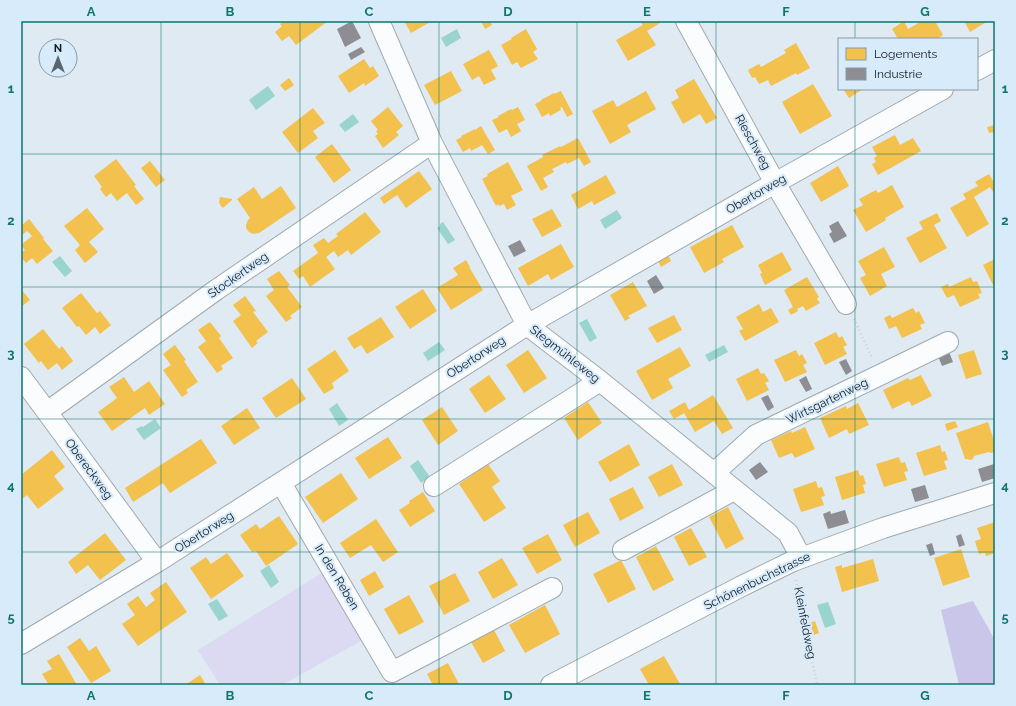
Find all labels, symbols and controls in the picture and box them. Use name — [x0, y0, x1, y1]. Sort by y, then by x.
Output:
text: A — [87, 4, 96, 19]
text: B — [226, 4, 235, 19]
text: C — [365, 4, 374, 19]
text: D — [503, 4, 513, 19]
text: E — [643, 4, 651, 19]
text: F — [782, 4, 790, 19]
text: G — [920, 4, 930, 19]
north arrow — [38, 38, 78, 78]
legend — [838, 38, 978, 90]
text: N — [54, 42, 62, 55]
text: Logements — [874, 47, 937, 61]
text: Industrie — [874, 67, 922, 81]
text: 1 — [8, 81, 15, 96]
text: 1 — [1002, 81, 1009, 96]
street label: Rieschweg — [732, 112, 774, 172]
street label: Obertorweg — [724, 171, 788, 217]
text: 2 — [7, 213, 15, 228]
text: 2 — [1001, 213, 1009, 228]
street label: Stockertweg — [205, 249, 271, 301]
street label: Stegmühleweg — [527, 322, 603, 386]
street label: Obertorweg — [444, 333, 508, 381]
text: 3 — [7, 346, 15, 361]
text: 3 — [1001, 346, 1009, 361]
street label: Wirtsgartenweg — [784, 375, 870, 427]
street label: Obereckweg — [62, 436, 116, 502]
text: 4 — [7, 478, 15, 493]
text: 4 — [1001, 478, 1009, 493]
street label: Obertorweg — [172, 508, 236, 556]
street label: In den Reben — [312, 542, 362, 612]
street label: Schönenbuchstrasse — [702, 549, 812, 613]
street label: Kleinfeldweg — [791, 586, 819, 660]
text: 5 — [7, 610, 15, 625]
text: 5 — [1001, 610, 1009, 625]
text: A — [87, 688, 96, 703]
text: B — [226, 688, 235, 703]
text: C — [365, 688, 374, 703]
text: D — [503, 688, 513, 703]
text: E — [643, 688, 651, 703]
text: F — [782, 688, 790, 703]
text: G — [920, 688, 930, 703]

